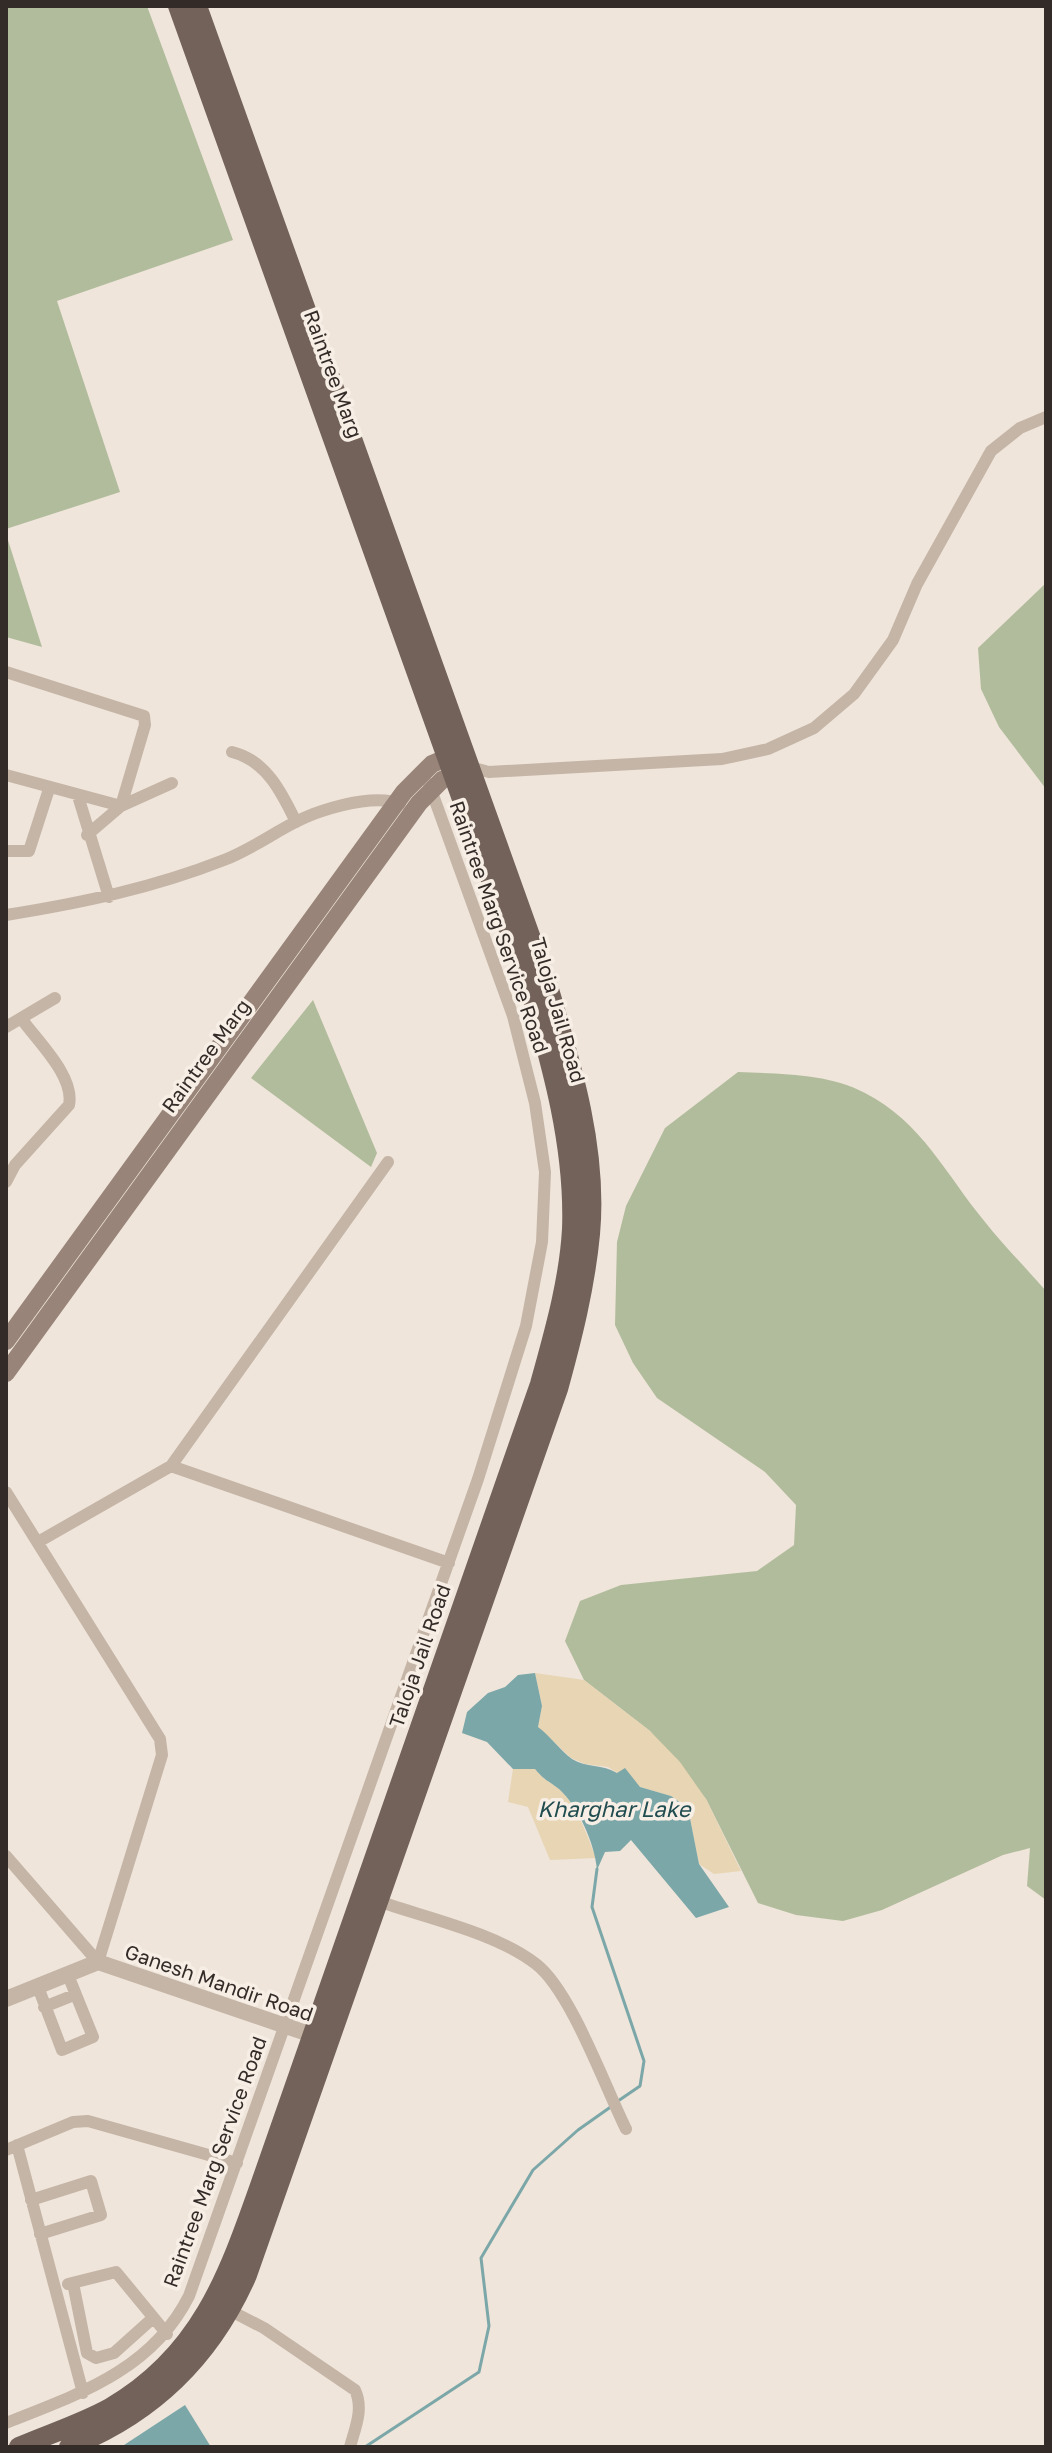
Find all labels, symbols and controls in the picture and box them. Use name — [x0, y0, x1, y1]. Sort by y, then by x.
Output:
street label: Raintree Marg — [300, 306, 368, 441]
street label: Raintree Marg Service Road — [445, 797, 554, 1056]
street label: Taloja Jail Road — [527, 934, 591, 1085]
street label: Raintree Marg — [156, 994, 254, 1117]
street label: Taloja Jail Road — [383, 1581, 455, 1730]
water label: Kharghar Lake — [537, 1795, 693, 1822]
street label: Ganesh Mandir Road — [122, 1939, 317, 2026]
street label: Raintree Marg Service Road — [157, 2033, 271, 2290]

